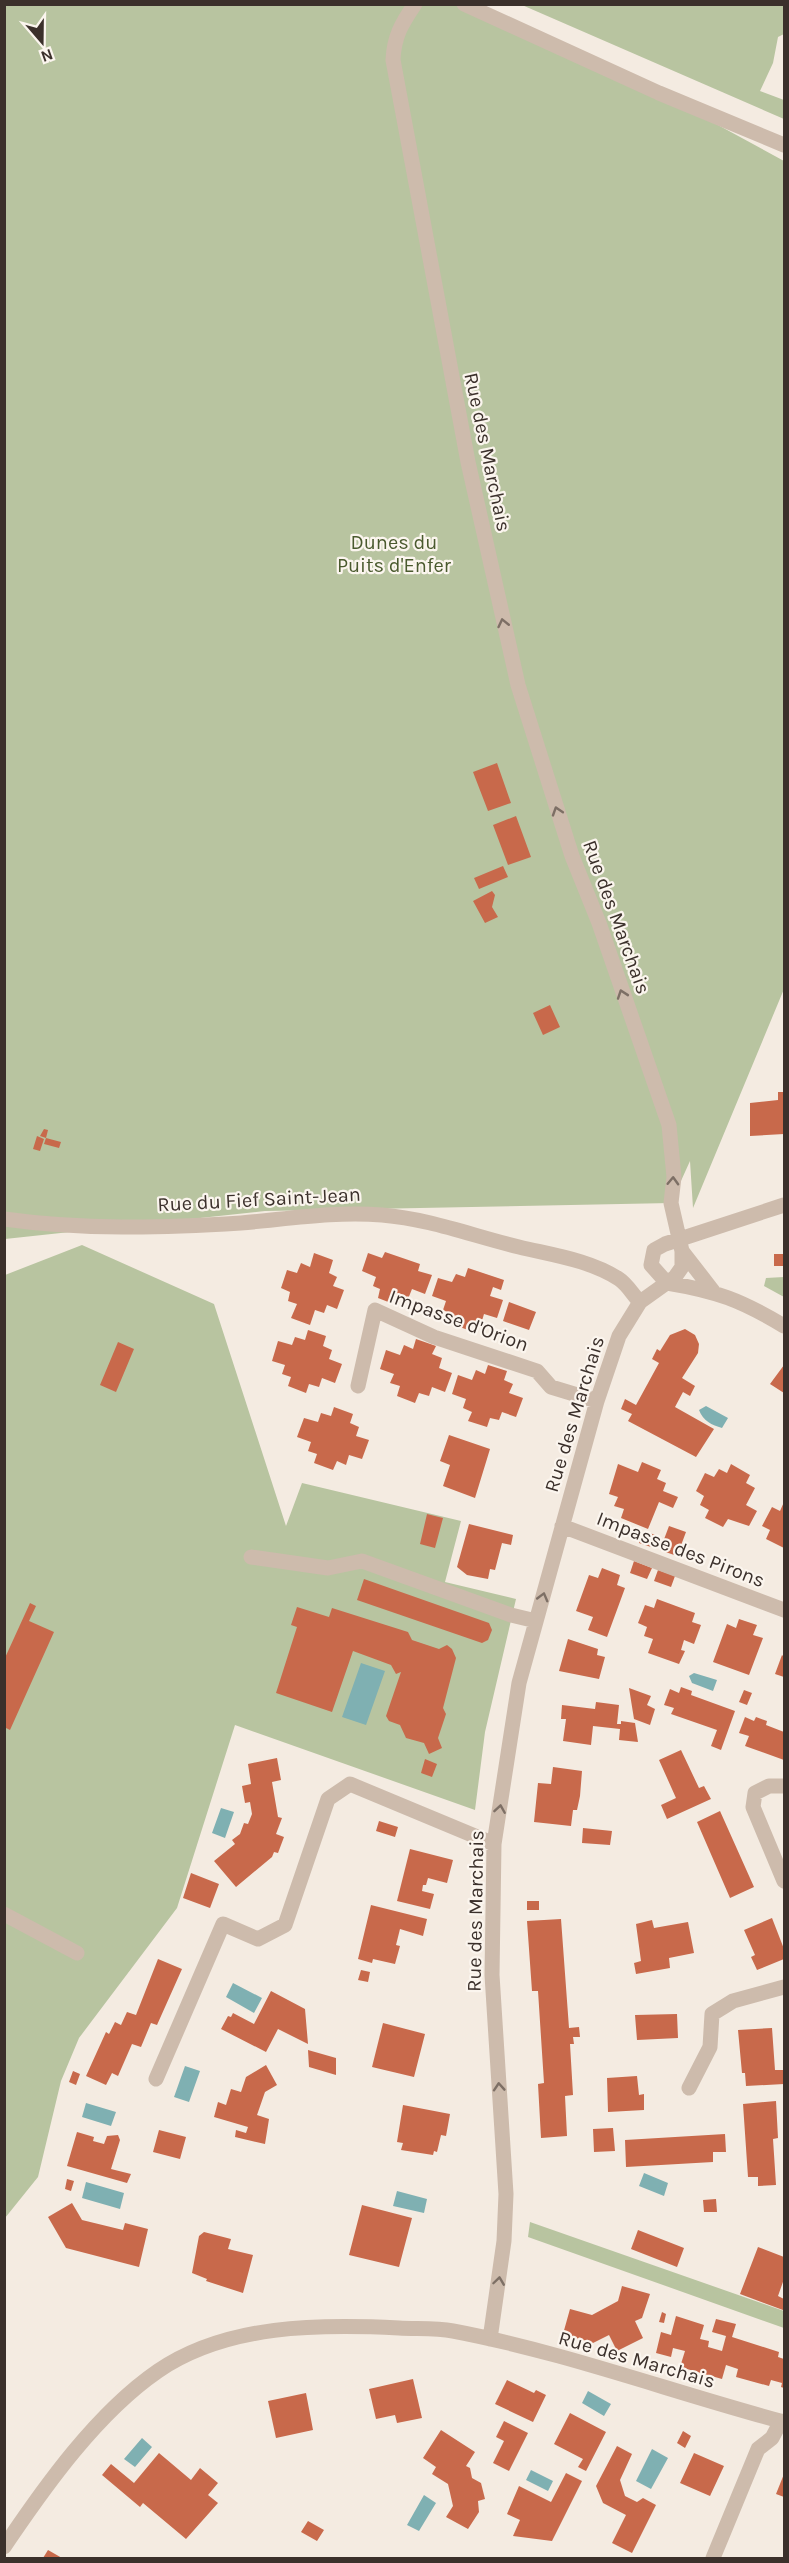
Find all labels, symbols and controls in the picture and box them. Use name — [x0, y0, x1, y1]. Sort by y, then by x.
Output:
north arrow — [12, 12, 72, 72]
text: N — [38, 45, 56, 67]
street label: Rue des Marchais — [459, 371, 516, 534]
park label: Dunes du Puits d'Enfer — [337, 531, 452, 577]
one-way arrow — [498, 619, 511, 629]
one-way arrow — [552, 806, 564, 817]
street label: Rue des Marchais — [578, 837, 655, 997]
one-way arrow — [617, 989, 630, 1000]
one-way arrow — [666, 1176, 679, 1185]
street label: Rue du Fief Saint-Jean — [157, 1183, 361, 1216]
street label: Impasse d'Orion — [386, 1285, 532, 1356]
street label: Rue des Marchais — [540, 1333, 609, 1495]
street label: Impasse des Pirons — [594, 1507, 768, 1592]
one-way arrow — [535, 1592, 548, 1602]
one-way arrow — [493, 1804, 505, 1813]
street label: Rue des Marchais — [463, 1830, 488, 1992]
one-way arrow — [493, 2082, 506, 2091]
one-way arrow — [492, 2277, 504, 2286]
street label: Rue des Marchais — [556, 2326, 718, 2393]

